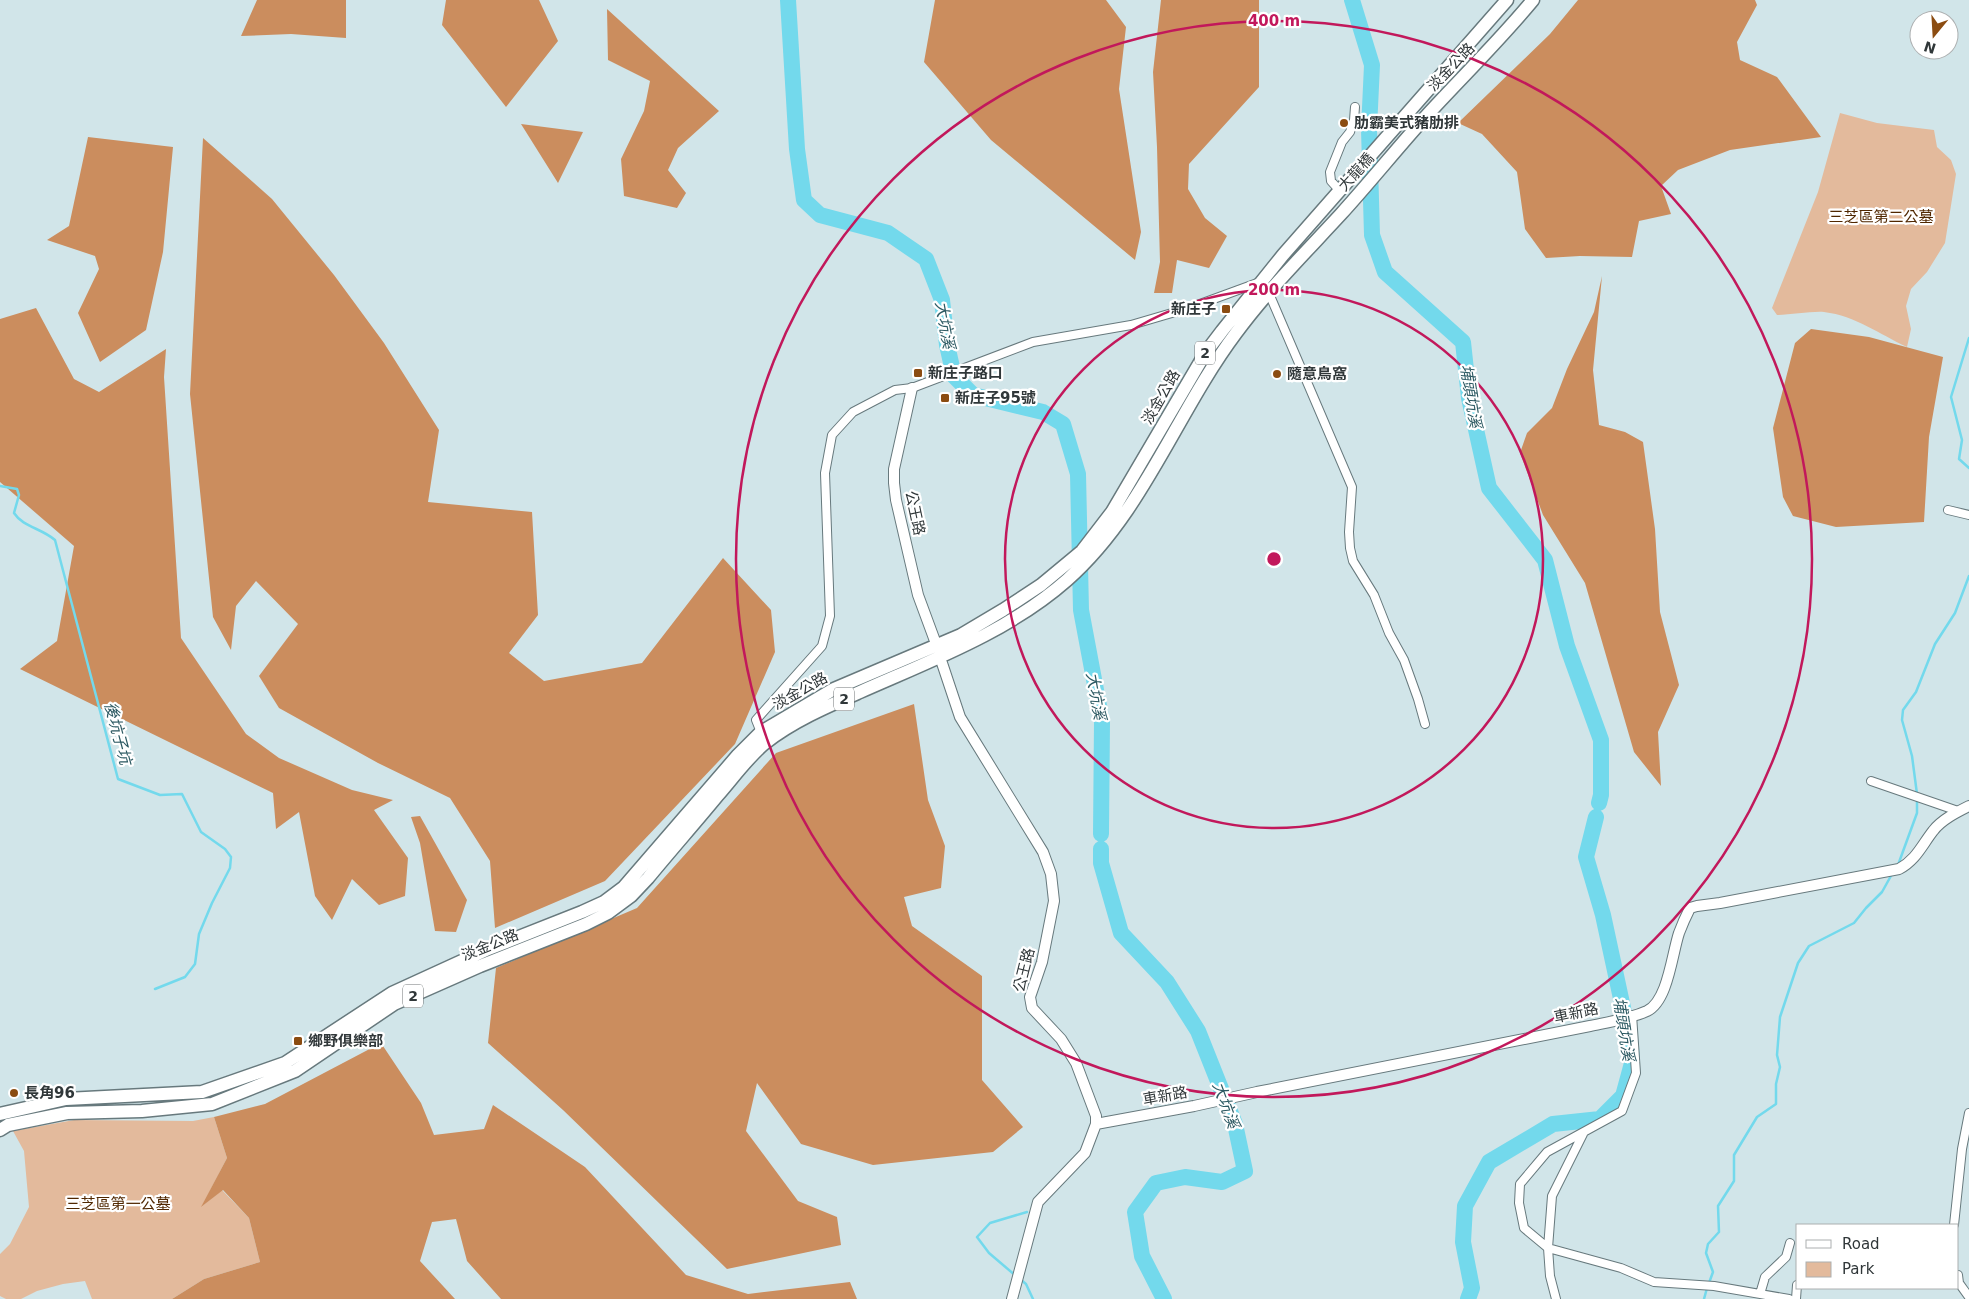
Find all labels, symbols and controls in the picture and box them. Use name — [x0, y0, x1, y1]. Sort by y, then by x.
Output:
north arrow — [1909, 10, 1959, 60]
text: 400 m — [1248, 12, 1300, 30]
text: N — [1922, 38, 1938, 57]
street label: 淡金公路 — [1424, 39, 1478, 95]
place label: 肋霸美式豬肋排 — [1354, 114, 1459, 132]
marker: 肋霸美式豬肋排 — [1338, 117, 1350, 129]
street label: 大龍橋 — [1334, 149, 1378, 195]
park label: 三芝區第二公墓 — [1828, 208, 1934, 226]
text: 200 m — [1248, 281, 1300, 299]
water label: 大坑溪 — [931, 300, 959, 352]
place label: 新庄子 — [1171, 300, 1216, 318]
marker: 新庄子 — [1220, 303, 1232, 315]
road number: 2 — [1195, 342, 1215, 364]
water label: 埔頭坑溪 — [1457, 363, 1486, 431]
place label: 新庄子路口 — [928, 364, 1003, 382]
place label: 隨意鳥窩 — [1287, 365, 1347, 383]
marker: 新庄子路口 — [912, 367, 924, 379]
street label: 淡金公路 — [1138, 367, 1184, 427]
marker: 隨意鳥窩 — [1271, 368, 1283, 380]
place label: 新庄子95號 — [955, 389, 1036, 407]
marker: 新庄子95號 — [939, 392, 951, 404]
street label: 公王路 — [902, 489, 928, 537]
centre of rings — [1265, 550, 1283, 568]
street label: 淡金公路 — [769, 669, 831, 713]
water label: 大坑溪 — [1082, 671, 1110, 723]
road number: 2 — [834, 688, 854, 711]
water label: 後坑子坑 — [101, 700, 136, 768]
street label: 淡金公路 — [459, 925, 521, 965]
street label: 公王路 — [1010, 946, 1038, 994]
road number: 2 — [403, 984, 423, 1008]
water label: 埔頭坑溪 — [1610, 996, 1639, 1064]
street label: 車新路 — [1552, 1000, 1600, 1026]
place label: 鄉野俱樂部 — [308, 1032, 383, 1050]
marker: 鄉野俱樂部 — [292, 1035, 304, 1047]
water label: 大坑溪 — [1209, 1079, 1244, 1133]
street label: 車新路 — [1141, 1083, 1189, 1109]
place label: 長角96 — [24, 1084, 75, 1102]
marker: 長角96 — [8, 1087, 20, 1099]
park label: 三芝區第一公墓 — [65, 1195, 171, 1213]
legend — [1796, 1224, 1959, 1289]
text: Road — [1842, 1235, 1880, 1253]
text: Park — [1842, 1260, 1875, 1278]

